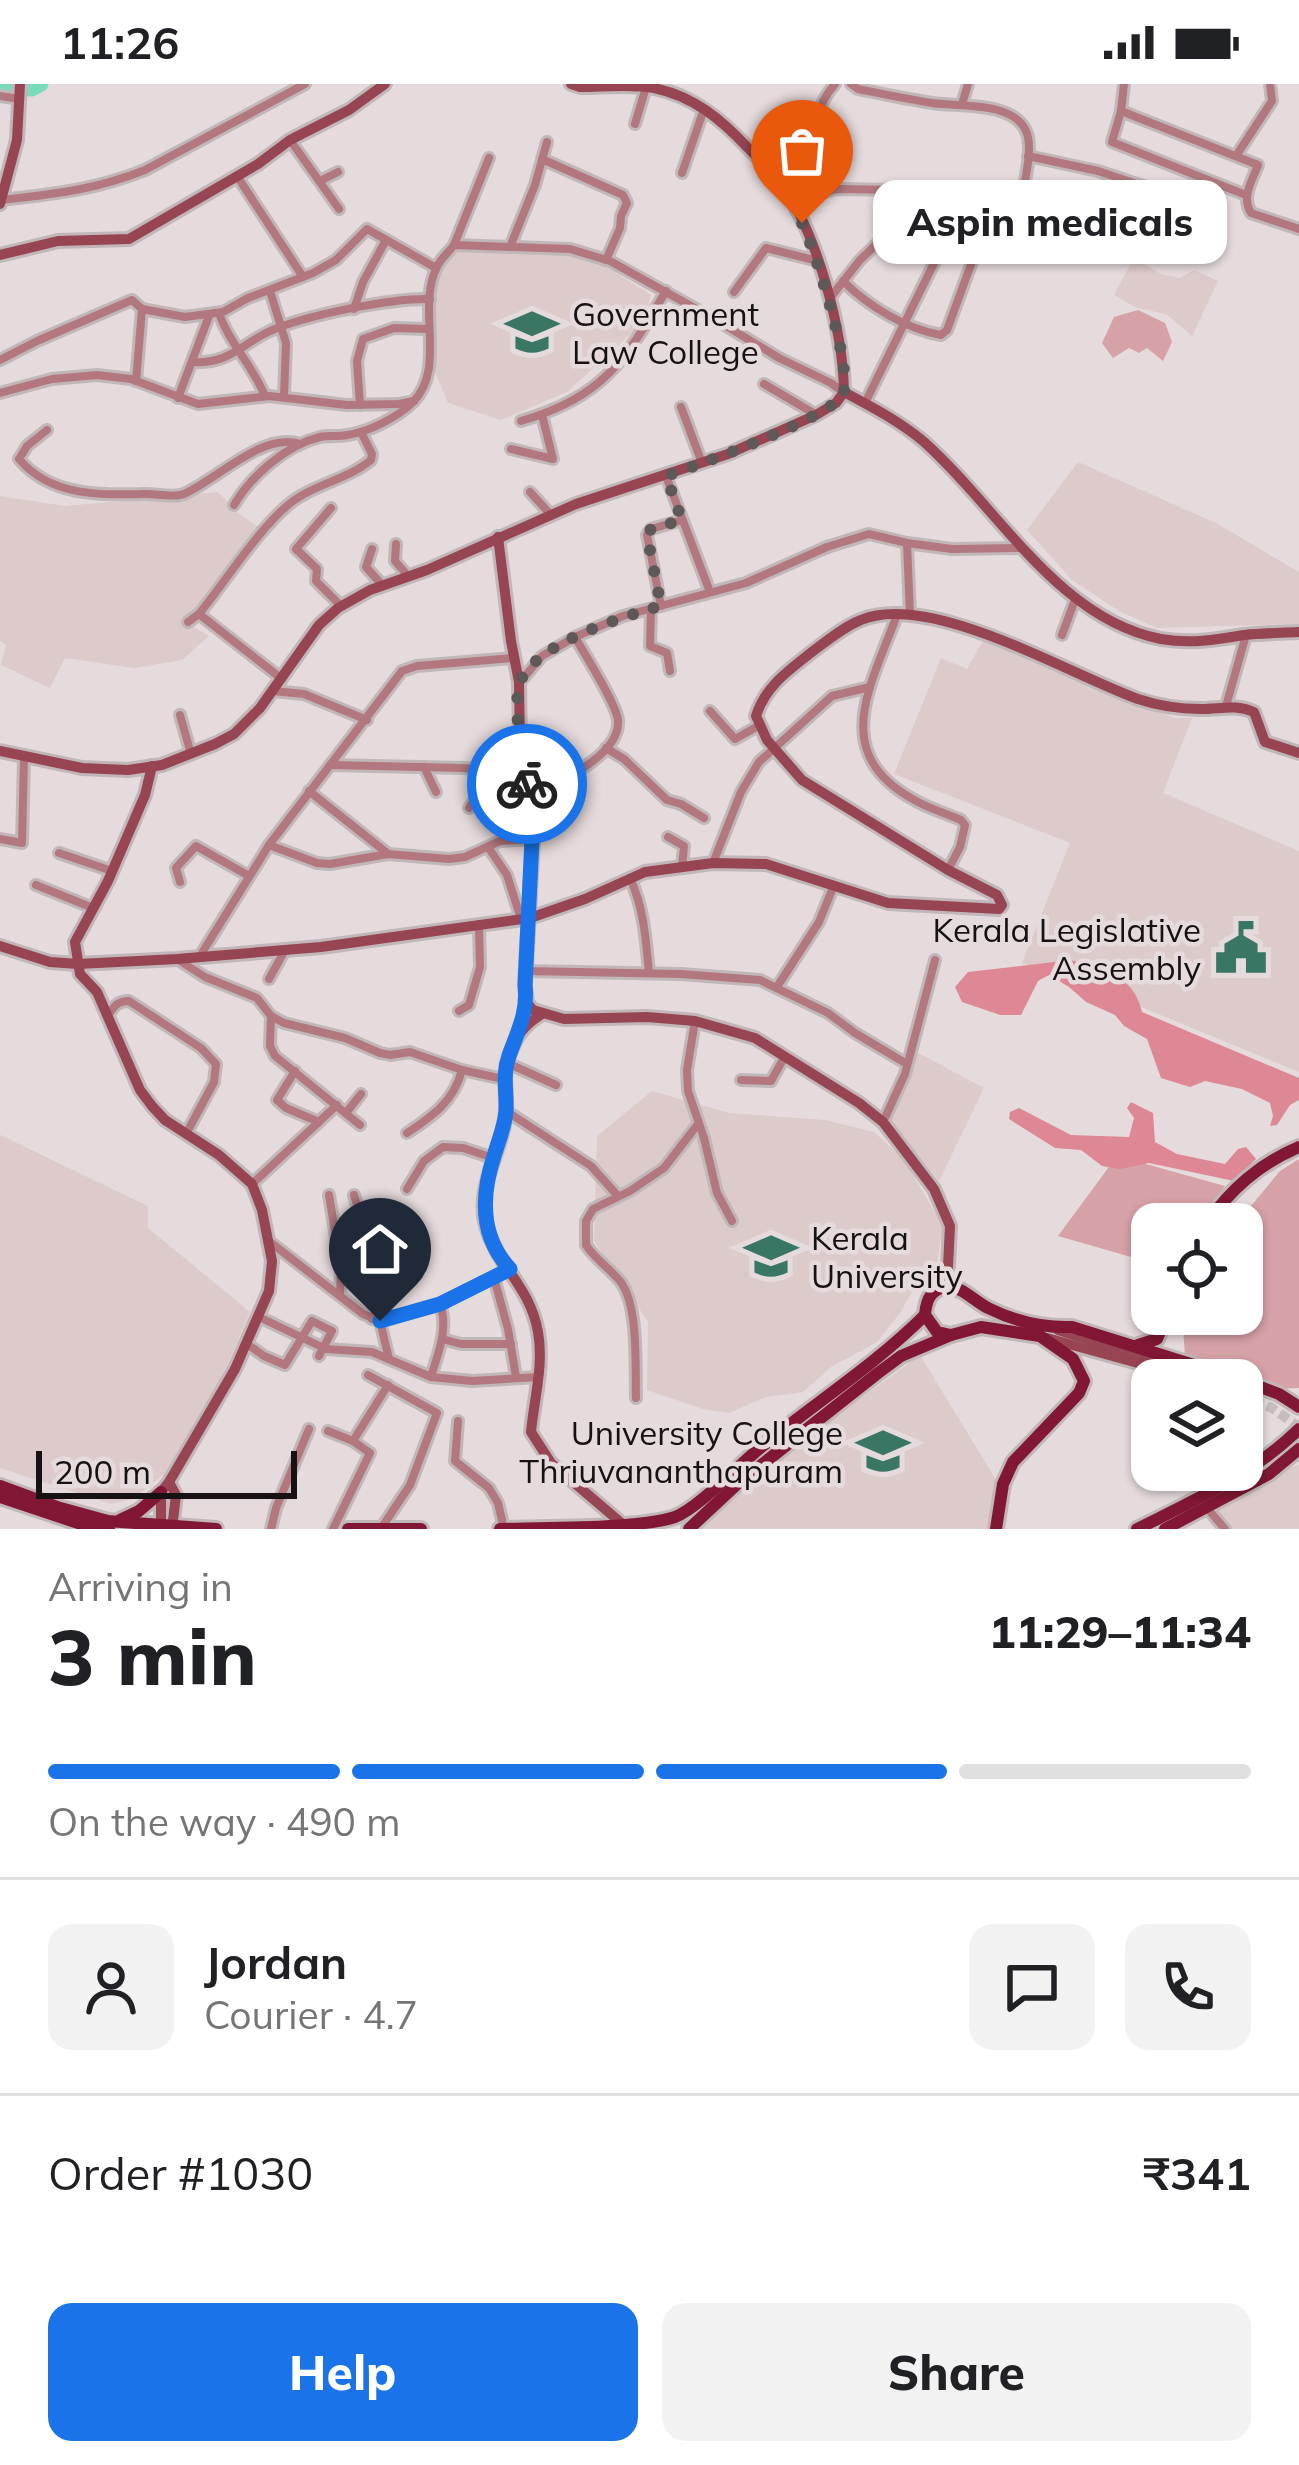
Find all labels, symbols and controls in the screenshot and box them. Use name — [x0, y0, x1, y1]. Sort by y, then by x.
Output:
text: 11:26 — [60, 14, 179, 70]
pin — [751, 100, 853, 223]
icon: bag — [769, 118, 835, 184]
callout: Aspin medicals — [874, 181, 1228, 265]
text: Aspin medicals — [907, 197, 1193, 246]
place label: Government Law College — [572, 293, 759, 372]
school or university icon: Government Law College — [503, 303, 561, 361]
courier — [467, 724, 587, 844]
icon: bike — [494, 751, 560, 817]
place label: Kerala Legislative Assembly — [932, 909, 1201, 988]
public building icon: Kerala Legislative Assembly — [1212, 919, 1270, 977]
pin — [329, 1198, 431, 1321]
map controls — [1131, 1203, 1263, 1491]
button: locate — [1131, 1203, 1263, 1335]
icon: home — [347, 1216, 413, 1282]
place label: Kerala University — [811, 1217, 963, 1296]
school or university icon: Kerala University — [742, 1227, 800, 1285]
button: layers — [1131, 1359, 1263, 1491]
place label: University College Thriuvananthapuram — [519, 1412, 843, 1491]
school or university icon: University College Thriuvananthapuram — [854, 1422, 912, 1480]
scale bar — [36, 1445, 297, 1498]
text: 200 m — [54, 1451, 151, 1492]
text: Arriving in — [48, 1562, 233, 1611]
text: 11:29–11:34 — [989, 1603, 1251, 1659]
text: 3 min — [48, 1607, 257, 1705]
text: On the way · 490 m — [48, 1797, 400, 1846]
button: person — [48, 1924, 174, 2050]
button: chat — [969, 1924, 1095, 2050]
button: phone — [1125, 1924, 1251, 2050]
text: Jordan — [204, 1934, 347, 1990]
text: Courier · 4.7 — [204, 1990, 418, 2039]
text: Order #1030 — [48, 2145, 313, 2201]
text: ₹341 — [1143, 2145, 1251, 2201]
button: Help — [48, 2303, 638, 2441]
button: Share — [662, 2303, 1251, 2441]

